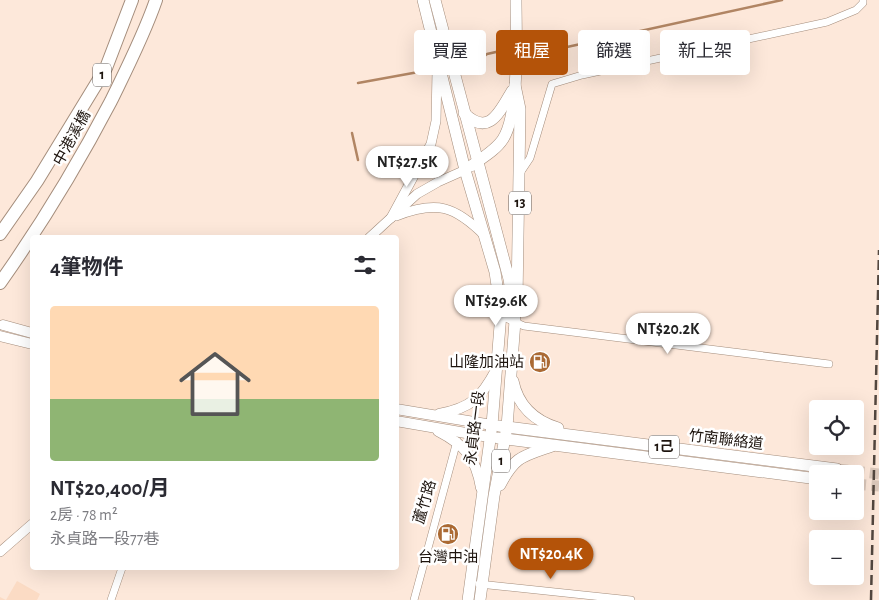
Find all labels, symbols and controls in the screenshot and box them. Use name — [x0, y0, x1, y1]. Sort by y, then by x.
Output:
chip: 買屋 — [414, 30, 486, 75]
chip: 租屋 — [496, 30, 568, 75]
chip: 篩選 — [578, 30, 650, 75]
chip: 新上架 — [660, 30, 750, 75]
road number: 1 — [93, 64, 111, 86]
street label: 中港溪橋 — [50, 108, 93, 168]
pin: NT$27.5K — [355, 146, 459, 188]
text: NT$27.5K — [377, 154, 437, 170]
road number: 13 — [509, 192, 531, 214]
icon: filters — [351, 251, 379, 279]
text: 4筆物件 — [50, 257, 124, 278]
pin: NT$29.6K — [444, 284, 548, 327]
text: NT$29.6K — [465, 293, 527, 309]
pin: NT$20.2K — [616, 312, 720, 355]
text: NT$20.2K — [637, 321, 699, 337]
icon: home — [170, 339, 260, 429]
fuel station icon: 山隆加油站 — [528, 350, 552, 374]
place label: 山隆加油站 — [449, 354, 524, 370]
street label: 永貞路一段 — [462, 390, 487, 466]
map controls — [809, 400, 864, 585]
button: locate — [809, 400, 864, 455]
street label: 竹南聯絡道 — [688, 427, 764, 452]
road number: 1己 — [649, 436, 679, 458]
road number: 1 — [492, 450, 510, 472]
button: + — [809, 465, 864, 520]
text: NT$20,400/月 — [50, 478, 170, 499]
street label: 蘆竹路 — [411, 478, 438, 526]
text: 2房 · 78 m² — [50, 507, 118, 523]
fuel station icon: 台灣中油 — [436, 522, 460, 546]
button: − — [809, 530, 864, 585]
text: 永貞路一段77巷 — [50, 531, 159, 547]
pin: NT$20.4K — [499, 538, 603, 580]
text: NT$20.4K — [519, 546, 583, 562]
place label: 台灣中油 — [418, 549, 478, 565]

